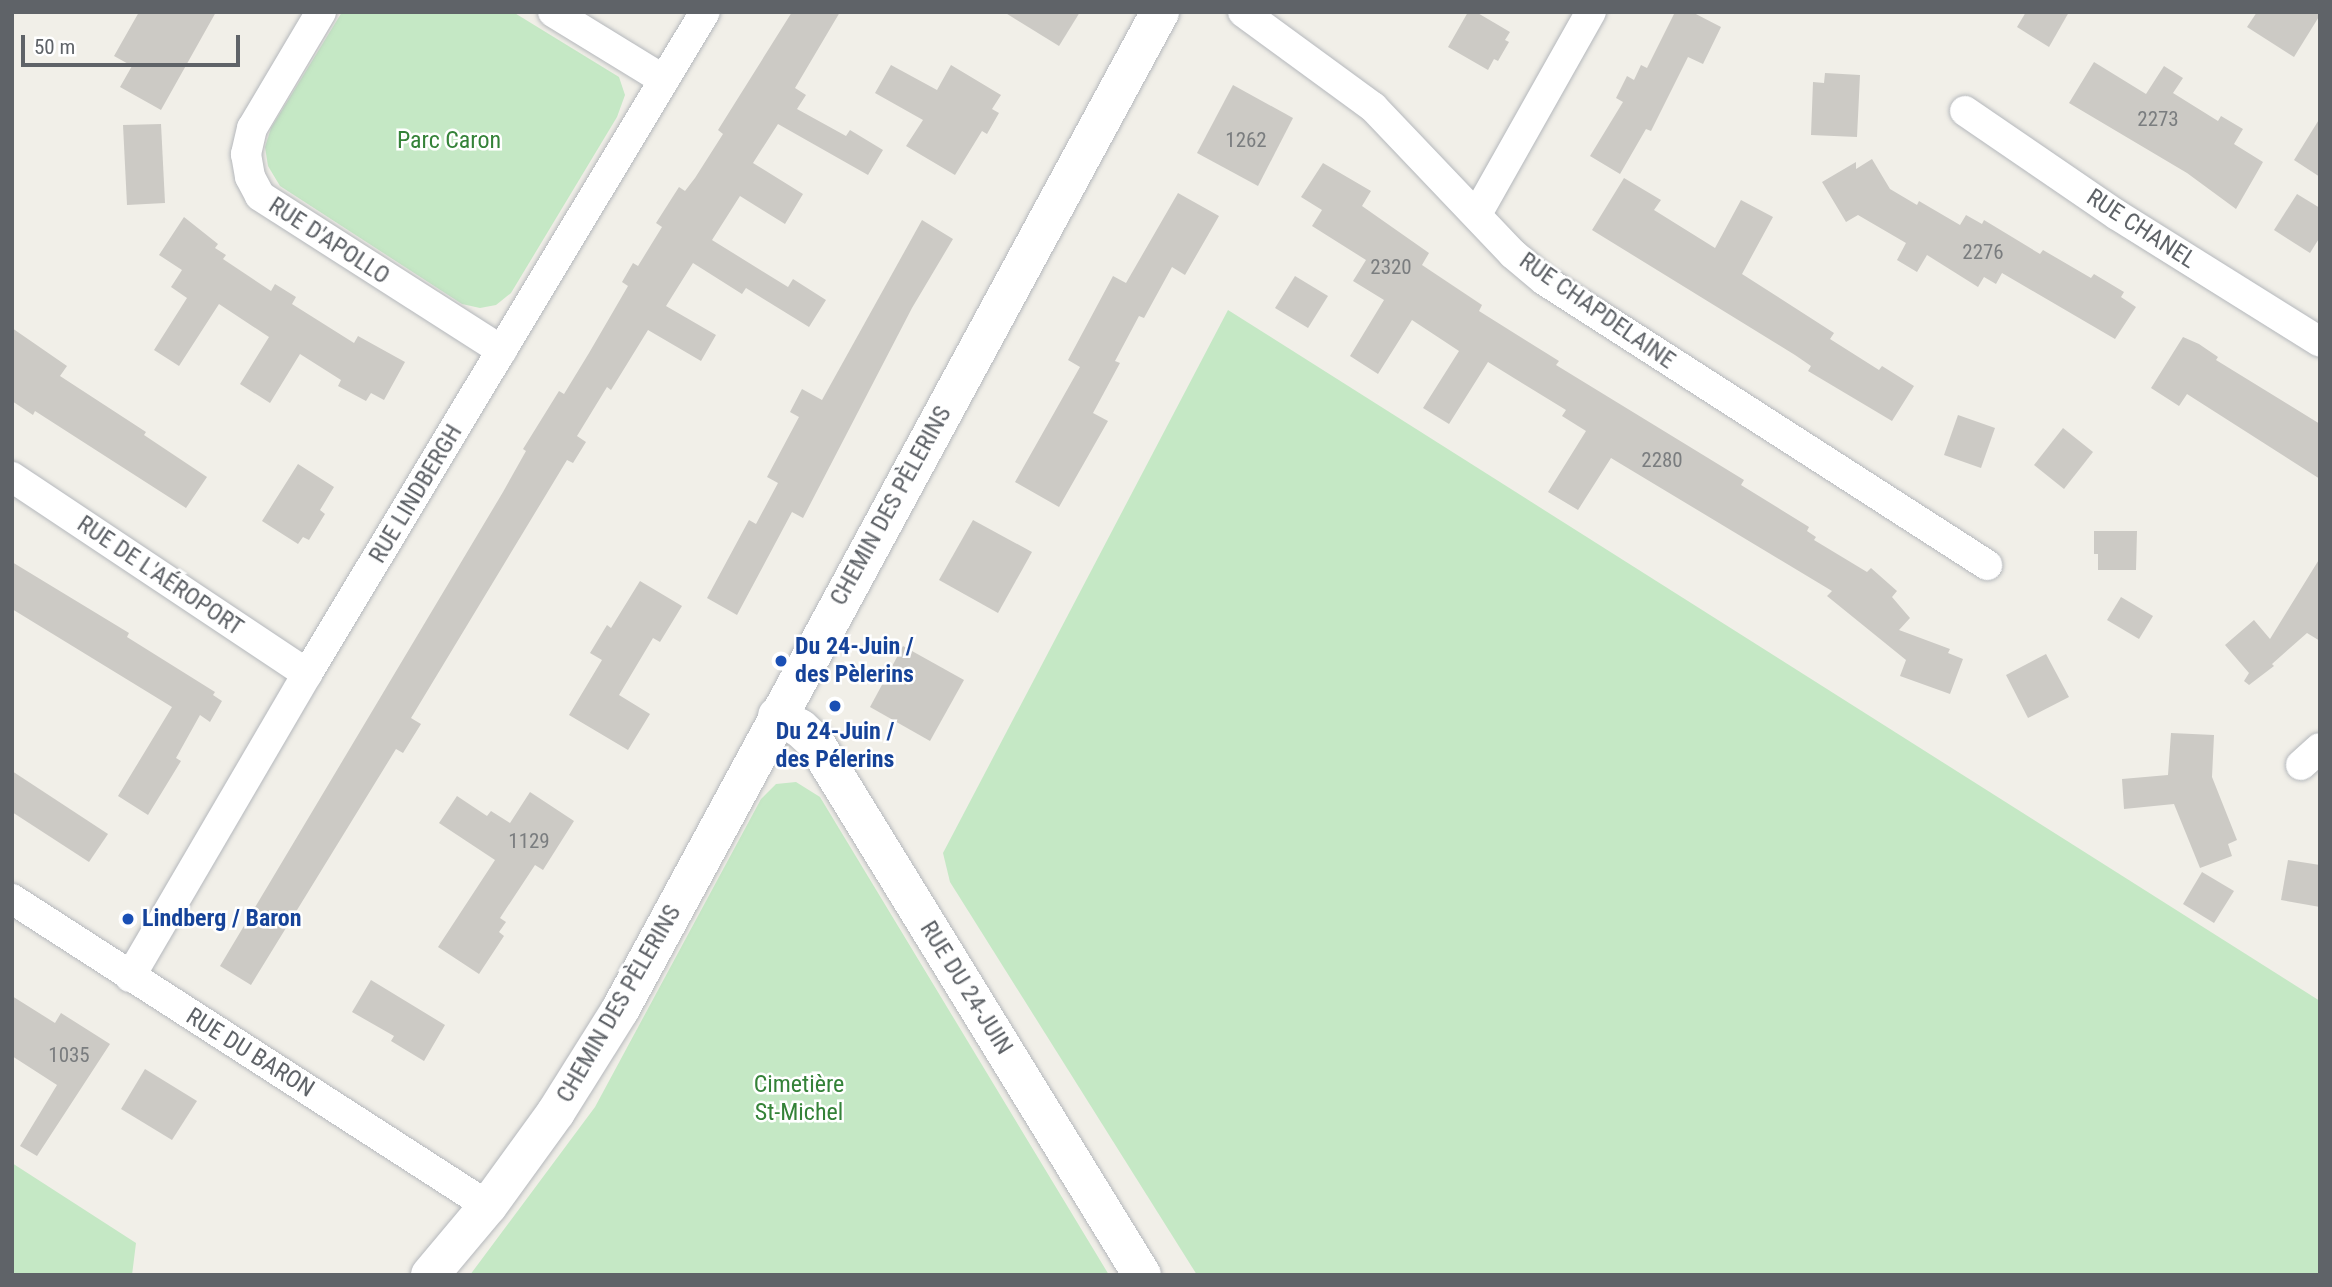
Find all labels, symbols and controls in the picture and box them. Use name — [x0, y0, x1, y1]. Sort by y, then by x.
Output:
scale bar — [24, 21, 243, 65]
text: 50 m — [34, 35, 75, 59]
house number: 2273 — [2137, 106, 2179, 132]
park label: Parc Caron — [397, 127, 501, 155]
house number: 1262 — [1225, 127, 1267, 153]
street label: RUE CHANEL — [2081, 183, 2201, 275]
street label: RUE D'APOLLO — [263, 191, 395, 291]
house number: 2276 — [1962, 239, 2004, 265]
street label: RUE CHAPDELAINE — [1514, 247, 1680, 375]
house number: 2320 — [1370, 254, 1412, 280]
street label: CHEMIN DES PÈLERINS — [824, 401, 958, 611]
street label: RUE LINDBERGH — [363, 420, 469, 568]
house number: 2280 — [1641, 447, 1683, 473]
street label: RUE DE L'AÉROPORT — [72, 510, 248, 642]
place label: Du 24-Juin / des Pèlerins — [795, 633, 914, 689]
marker: Du 24-Juin / des Pèlerins — [773, 653, 789, 669]
marker: Du 24-Juin / des Pélerins — [827, 698, 843, 714]
place label: Du 24-Juin / des Pélerins — [775, 718, 895, 774]
house number: 1129 — [508, 828, 550, 854]
street label: CHEMIN DES PÈLERINS — [551, 900, 687, 1108]
place label: Lindberg / Baron — [142, 905, 301, 933]
marker: Lindberg / Baron — [120, 911, 136, 927]
street label: RUE DU 24-JUIN — [914, 916, 1018, 1060]
street label: RUE DU BARON — [181, 1002, 319, 1104]
house number: 1035 — [48, 1042, 90, 1068]
park label: Cimetière St-Michel — [754, 1071, 844, 1127]

